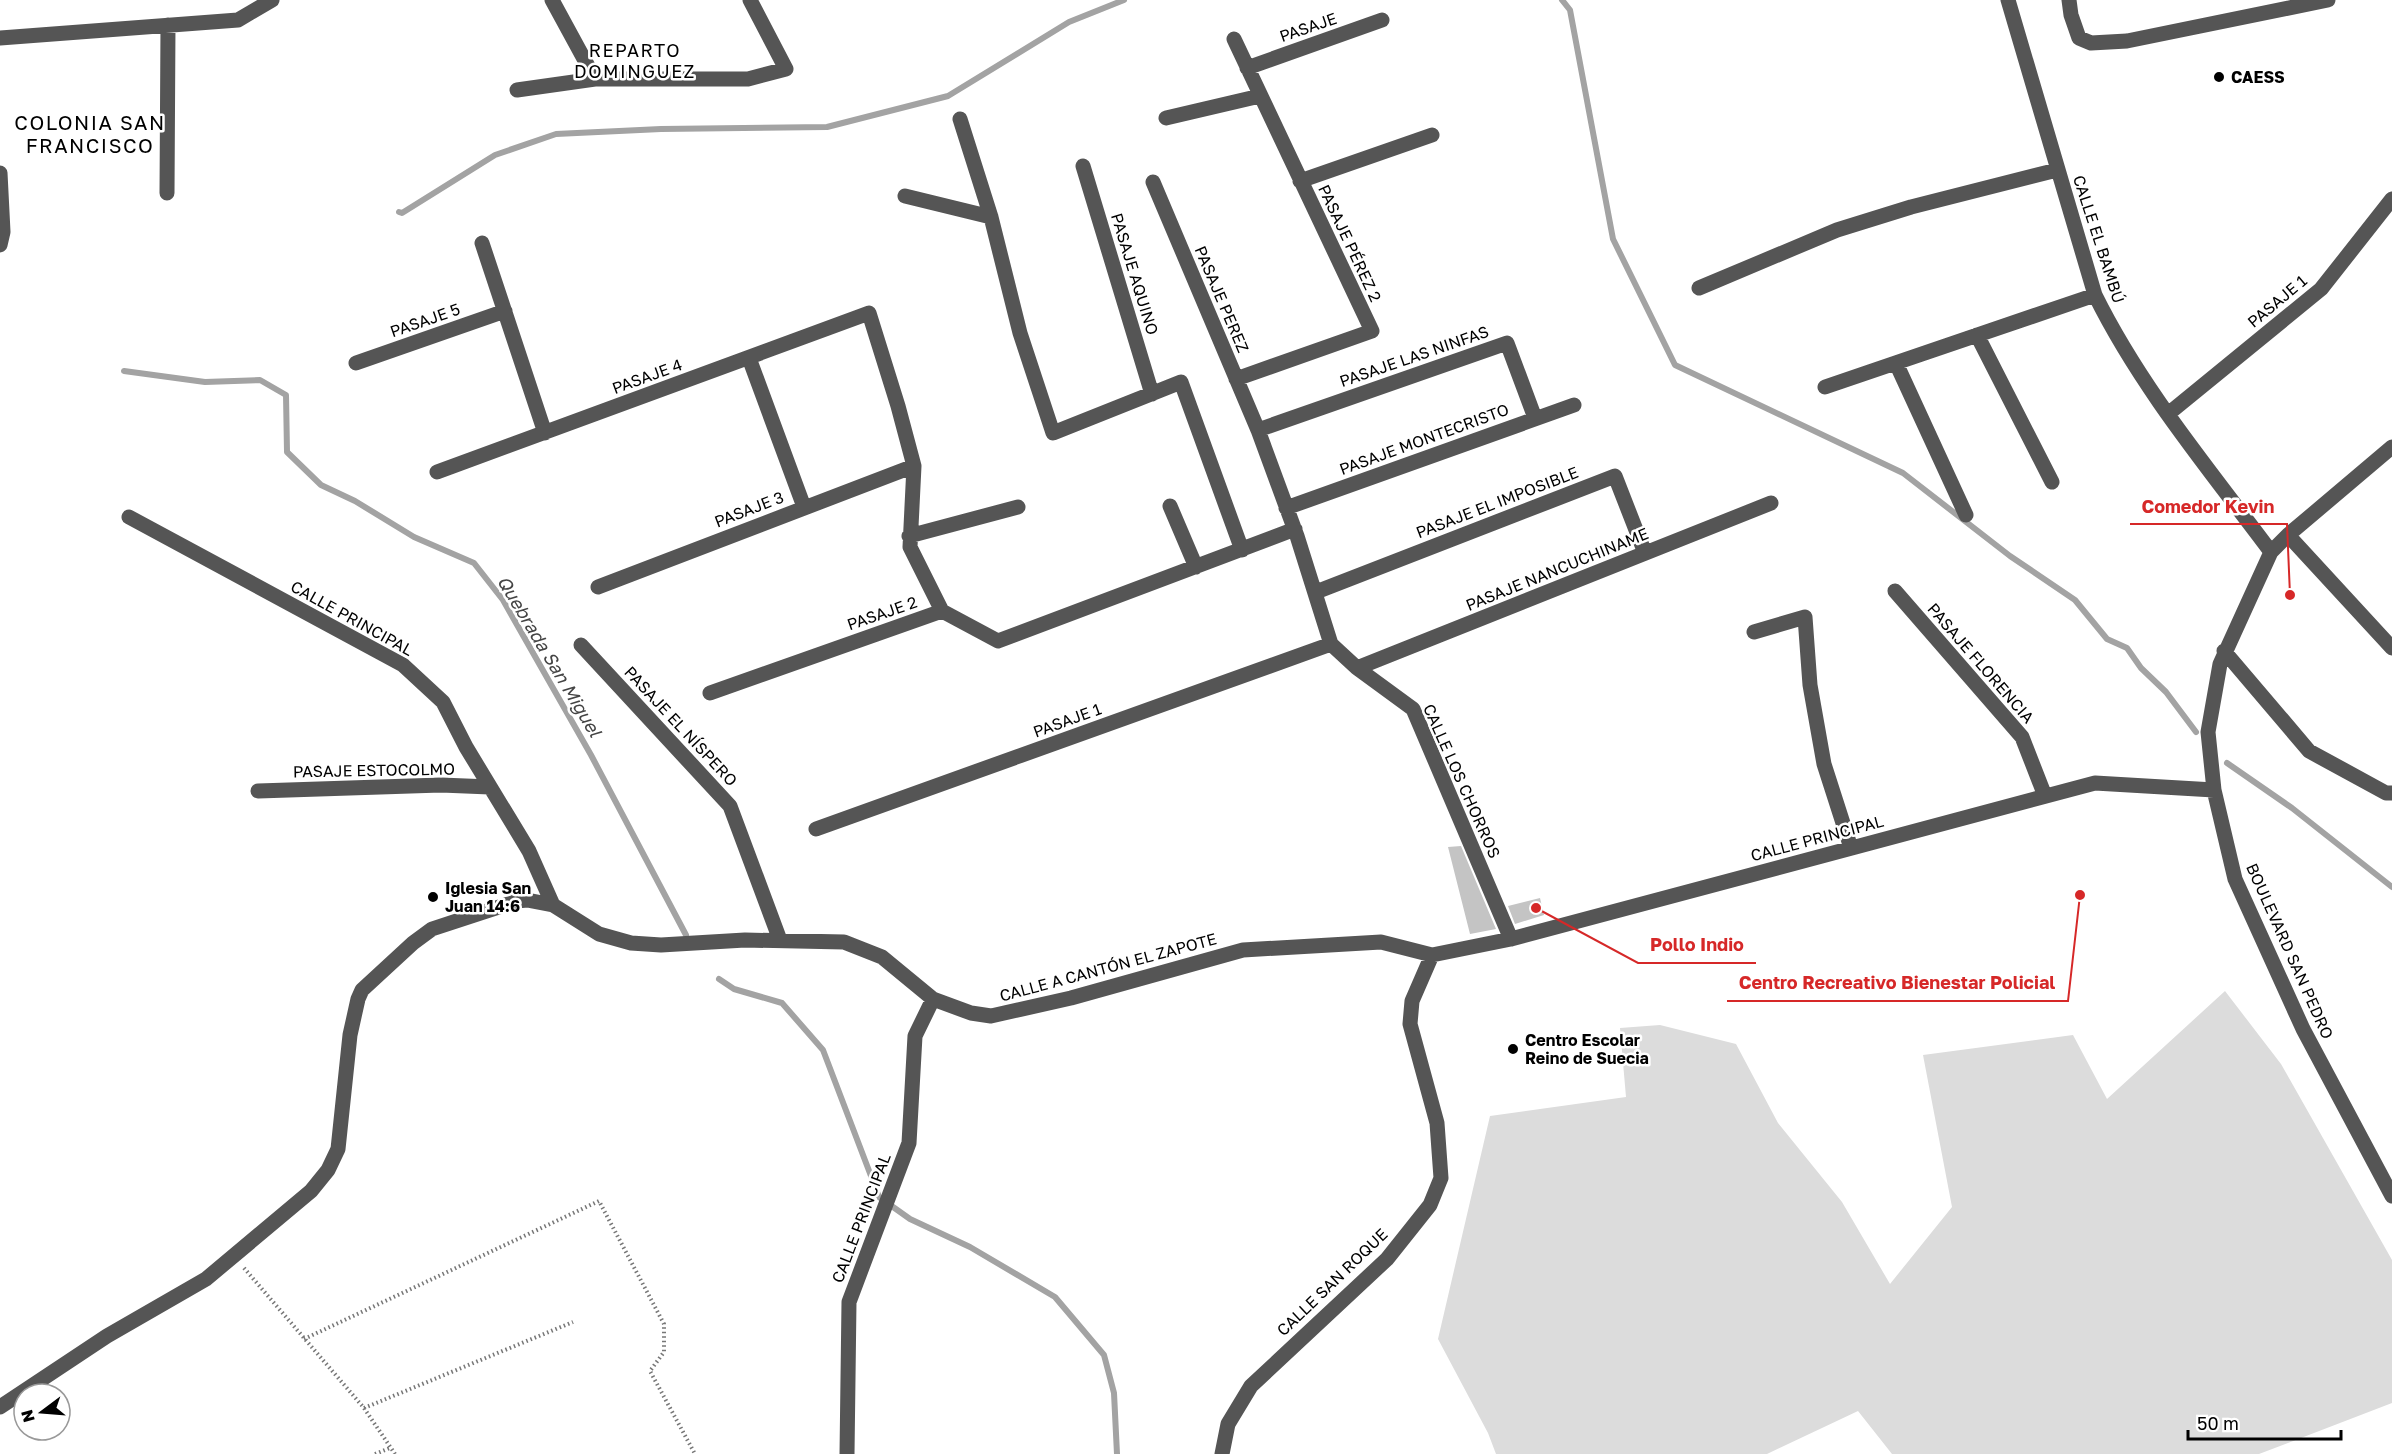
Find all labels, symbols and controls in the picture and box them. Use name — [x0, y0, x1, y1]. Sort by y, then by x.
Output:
street label: PASAJE — [1277, 8, 1339, 46]
district label: REPARTO DOMINGUEZ — [574, 39, 696, 82]
place label: CAESS — [2231, 67, 2285, 87]
marker: CAESS — [2212, 70, 2226, 84]
district label: COLONIA SAN FRANCISCO — [14, 110, 166, 157]
street label: CALLE EL BAMBÚ — [2069, 172, 2129, 306]
street label: PASAJE PÉREZ 2 — [1314, 181, 1386, 305]
street label: PASAJE AQUINO — [1107, 211, 1163, 337]
street label: PASAJE PEREZ — [1191, 243, 1253, 355]
street label: PASAJE 1 — [2243, 270, 2311, 332]
street label: PASAJE 5 — [387, 299, 463, 341]
street label: PASAJE LAS NINFAS — [1337, 321, 1491, 391]
street label: PASAJE 4 — [609, 354, 685, 398]
street label: PASAJE MONTECRISTO — [1336, 399, 1512, 479]
street label: PASAJE EL IMPOSIBLE — [1413, 462, 1581, 542]
street label: PASAJE 3 — [711, 487, 787, 531]
callout: Comedor Kevin — [2130, 488, 2287, 524]
text: Comedor Kevin — [2142, 495, 2275, 517]
street label: PASAJE NANCUCHINAME — [1463, 523, 1651, 615]
water label: Quebrada San Miguel — [493, 571, 607, 742]
street label: CALLE PRINCIPAL — [287, 576, 417, 660]
street label: PASAJE 2 — [844, 592, 920, 634]
street label: PASAJE FLORENCIA — [1923, 599, 2039, 727]
street label: PASAJE EL NÍSPERO — [620, 662, 742, 790]
street label: PASAJE 1 — [1030, 698, 1104, 742]
street label: CALLE LOS CHORROS — [1419, 701, 1505, 861]
street label: PASAJE ESTOCOLMO — [293, 759, 455, 781]
street label: CALLE PRINCIPAL — [1748, 811, 1886, 865]
street label: BOULEVARD SAN PEDRO — [2242, 860, 2338, 1042]
place label: Iglesia San Juan 14:6 — [445, 878, 531, 916]
marker: Iglesia San Juan 14:6 — [426, 890, 440, 904]
callout: Pollo Indio — [1638, 927, 1756, 963]
street label: CALLE A CANTÓN EL ZAPOTE — [997, 928, 1219, 1006]
text: Pollo Indio — [1650, 933, 1744, 955]
callout: Centro Recreativo Bienestar Policial — [1727, 965, 2068, 1001]
text: Centro Recreativo Bienestar Policial — [1739, 971, 2055, 993]
place label: Centro Escolar Reino de Suecia — [1525, 1030, 1649, 1068]
marker: Centro Escolar Reino de Suecia — [1506, 1042, 1520, 1056]
street label: CALLE PRINCIPAL — [827, 1151, 895, 1285]
street label: CALLE SAN ROQUE — [1272, 1224, 1392, 1340]
north arrow — [12, 1382, 72, 1442]
scale bar — [2188, 1403, 2341, 1441]
text: N — [16, 1408, 39, 1425]
text: 50 m — [2197, 1412, 2239, 1434]

